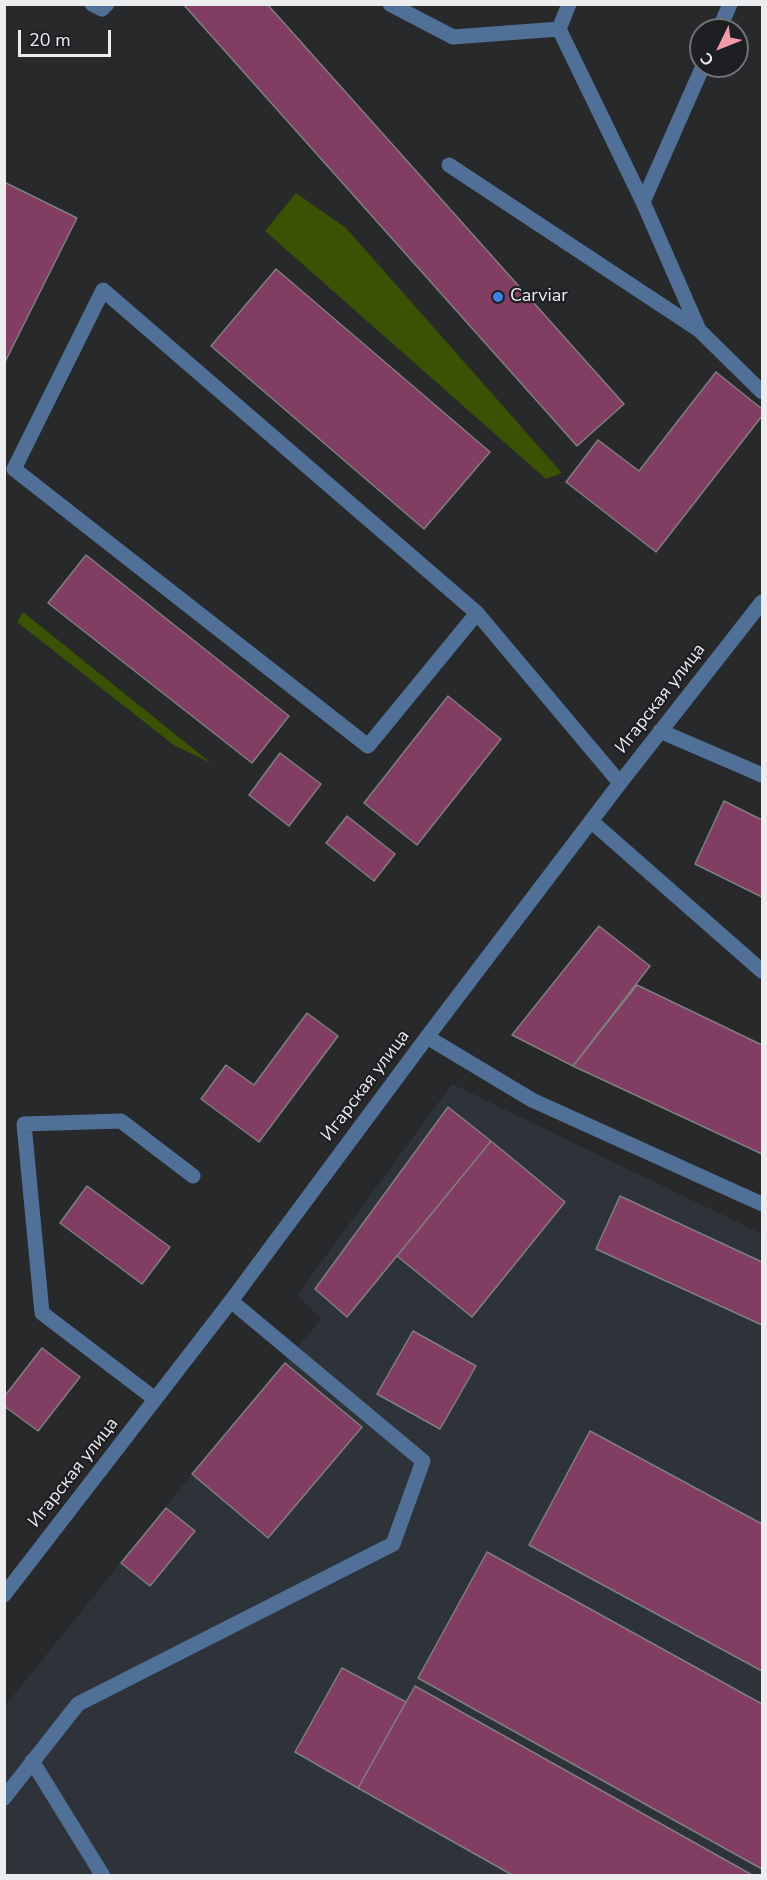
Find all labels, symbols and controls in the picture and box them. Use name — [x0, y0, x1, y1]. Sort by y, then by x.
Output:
scale bar — [21, 18, 114, 56]
north arrow — [689, 18, 749, 78]
text: 20 m — [29, 28, 71, 52]
text: С — [696, 47, 719, 70]
place label: Carviar — [510, 286, 568, 308]
marker: Carviar — [491, 290, 505, 304]
street label: Игарская улица — [611, 640, 711, 758]
street label: Игарская улица — [317, 1026, 415, 1146]
street label: Игарская улица — [24, 1414, 124, 1532]

